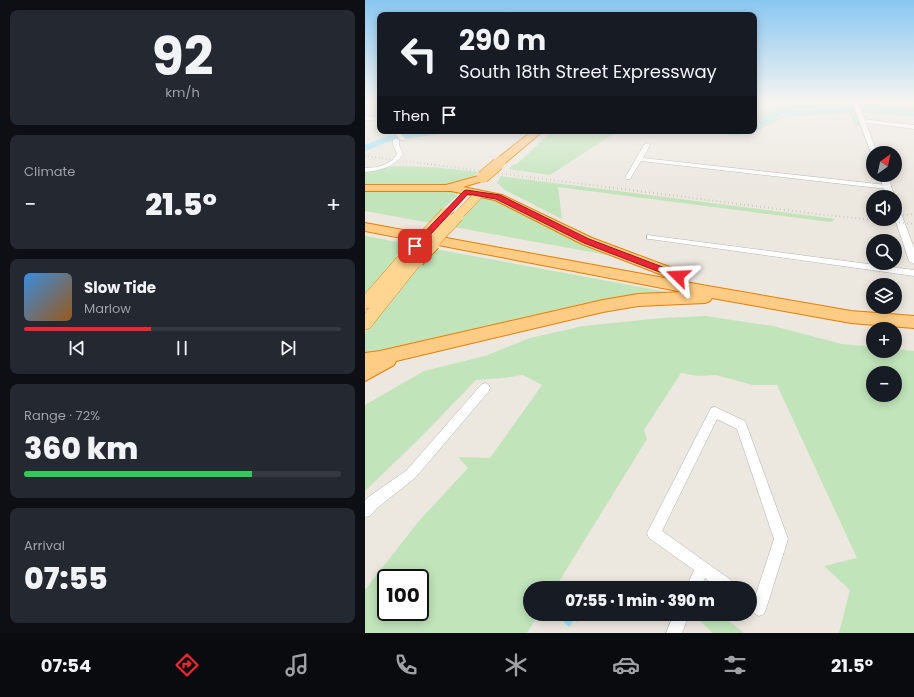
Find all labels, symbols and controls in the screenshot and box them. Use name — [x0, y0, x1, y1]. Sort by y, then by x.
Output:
text: 92 — [152, 20, 213, 93]
text: 290 m — [459, 21, 546, 60]
icon: left — [393, 28, 445, 80]
text: South 18th Street Expressway — [459, 59, 717, 84]
text: km/h — [165, 83, 200, 102]
icon: arrive — [438, 104, 460, 126]
text: Then — [393, 105, 430, 126]
north arrow — [866, 146, 902, 182]
map controls — [866, 146, 902, 402]
text: Climate — [24, 162, 75, 181]
text: 21.5° — [145, 183, 217, 226]
text: − — [24, 189, 36, 220]
text: + — [326, 189, 341, 220]
button: sound — [866, 190, 902, 226]
pin — [398, 229, 432, 263]
button: search — [866, 234, 902, 270]
icon: arrive — [404, 235, 426, 257]
position arrow — [657, 255, 699, 297]
text: Slow Tide — [84, 277, 156, 298]
button: layers — [866, 278, 902, 314]
text: Marlow — [84, 299, 131, 318]
button: + — [866, 322, 902, 358]
icon: previous — [66, 337, 88, 359]
icon: pause — [171, 337, 193, 359]
icon: next — [277, 337, 299, 359]
button: − — [866, 366, 902, 402]
text: Range · 72% — [24, 406, 100, 425]
text: 360 km — [24, 427, 138, 470]
text: Arrival — [24, 536, 65, 555]
text: 07:55 — [24, 557, 108, 600]
speed limit sign: 100 — [377, 569, 429, 621]
text: 07:55 · 1 min · 390 m — [565, 590, 715, 611]
icon: directions — [173, 651, 201, 679]
icon: music — [283, 651, 311, 679]
icon: phone — [392, 651, 420, 679]
icon: climate — [502, 651, 530, 679]
icon: car — [612, 651, 640, 679]
icon: filters — [721, 651, 749, 679]
text: 07:54 — [41, 653, 91, 678]
text: 21.5° — [831, 653, 873, 678]

